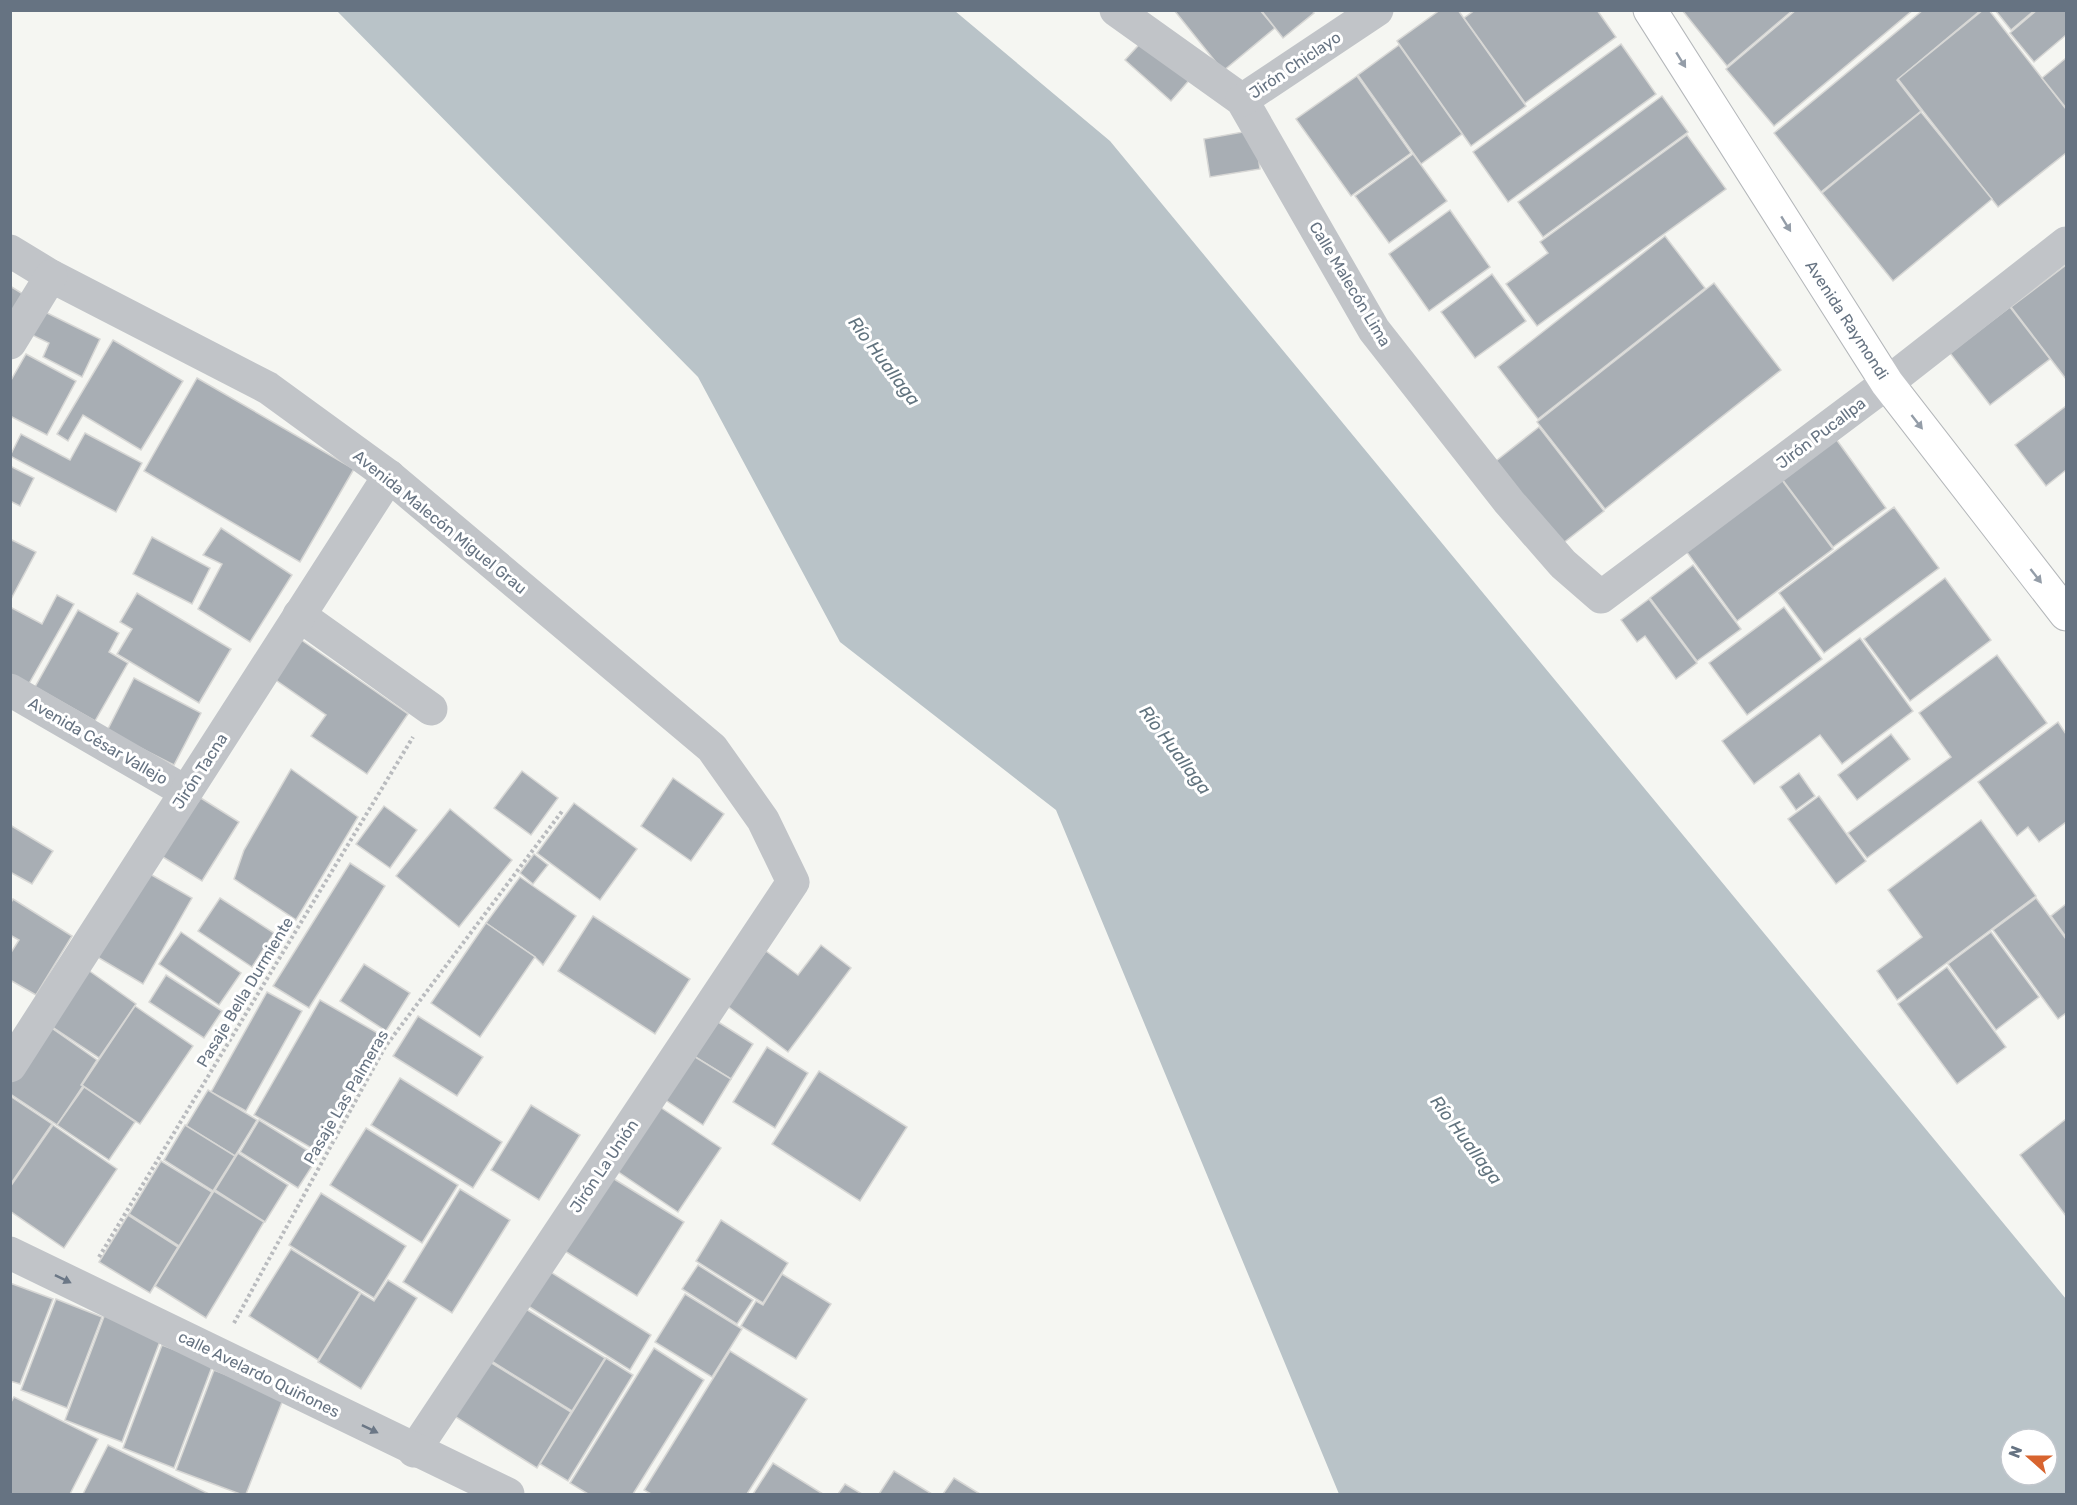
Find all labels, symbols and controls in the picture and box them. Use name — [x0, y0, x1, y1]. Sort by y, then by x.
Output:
street label: Jirón Chiclayo — [1246, 27, 1344, 103]
one-way arrow — [1676, 52, 1687, 68]
one-way arrow — [1780, 216, 1791, 232]
street label: Calle Malecón Lima — [1305, 218, 1395, 350]
street label: Avenida Raymondi — [1801, 257, 1893, 383]
water label: Río Huallaga — [843, 312, 925, 410]
street label: Jirón Pucallpa — [1773, 393, 1869, 473]
one-way arrow — [1910, 414, 1922, 429]
street label: Avenida Malecón Miguel Grau — [350, 446, 530, 598]
one-way arrow — [2030, 568, 2042, 583]
street label: Avenida César Vallejo — [25, 693, 171, 789]
water label: Río Huallaga — [1134, 701, 1216, 799]
street label: Jirón Tacna — [169, 730, 231, 812]
street label: Pasaje Bella Durmiente — [193, 913, 297, 1071]
street label: Pasaje Las Palmeras — [300, 1026, 392, 1168]
water label: Río Huallaga — [1425, 1091, 1507, 1189]
street label: Jirón La Unión — [566, 1116, 642, 1216]
one-way arrow — [54, 1273, 72, 1283]
street label: calle Avelardo Quiñones — [175, 1327, 343, 1421]
one-way arrow — [362, 1424, 379, 1434]
north arrow — [1999, 1427, 2059, 1487]
text: N — [2005, 1443, 2026, 1461]

